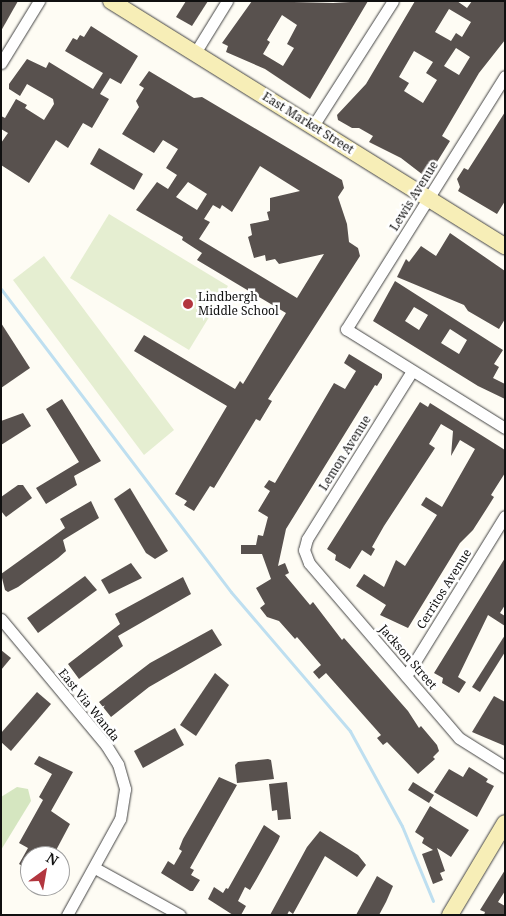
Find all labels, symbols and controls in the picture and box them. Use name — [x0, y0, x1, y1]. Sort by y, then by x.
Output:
street label: East Market Street — [260, 89, 356, 157]
street label: Lewis Avenue — [387, 158, 441, 234]
place label: Lindbergh Middle School — [198, 290, 279, 318]
marker: Lindbergh Middle School — [182, 298, 194, 310]
street label: Lemon Avenue — [316, 413, 374, 493]
street label: Cerritos Avenue — [414, 546, 474, 632]
street label: Jackson Street — [376, 622, 440, 692]
street label: East Via Wanda — [55, 666, 123, 744]
north arrow — [20, 846, 70, 896]
text: N — [43, 848, 62, 870]

